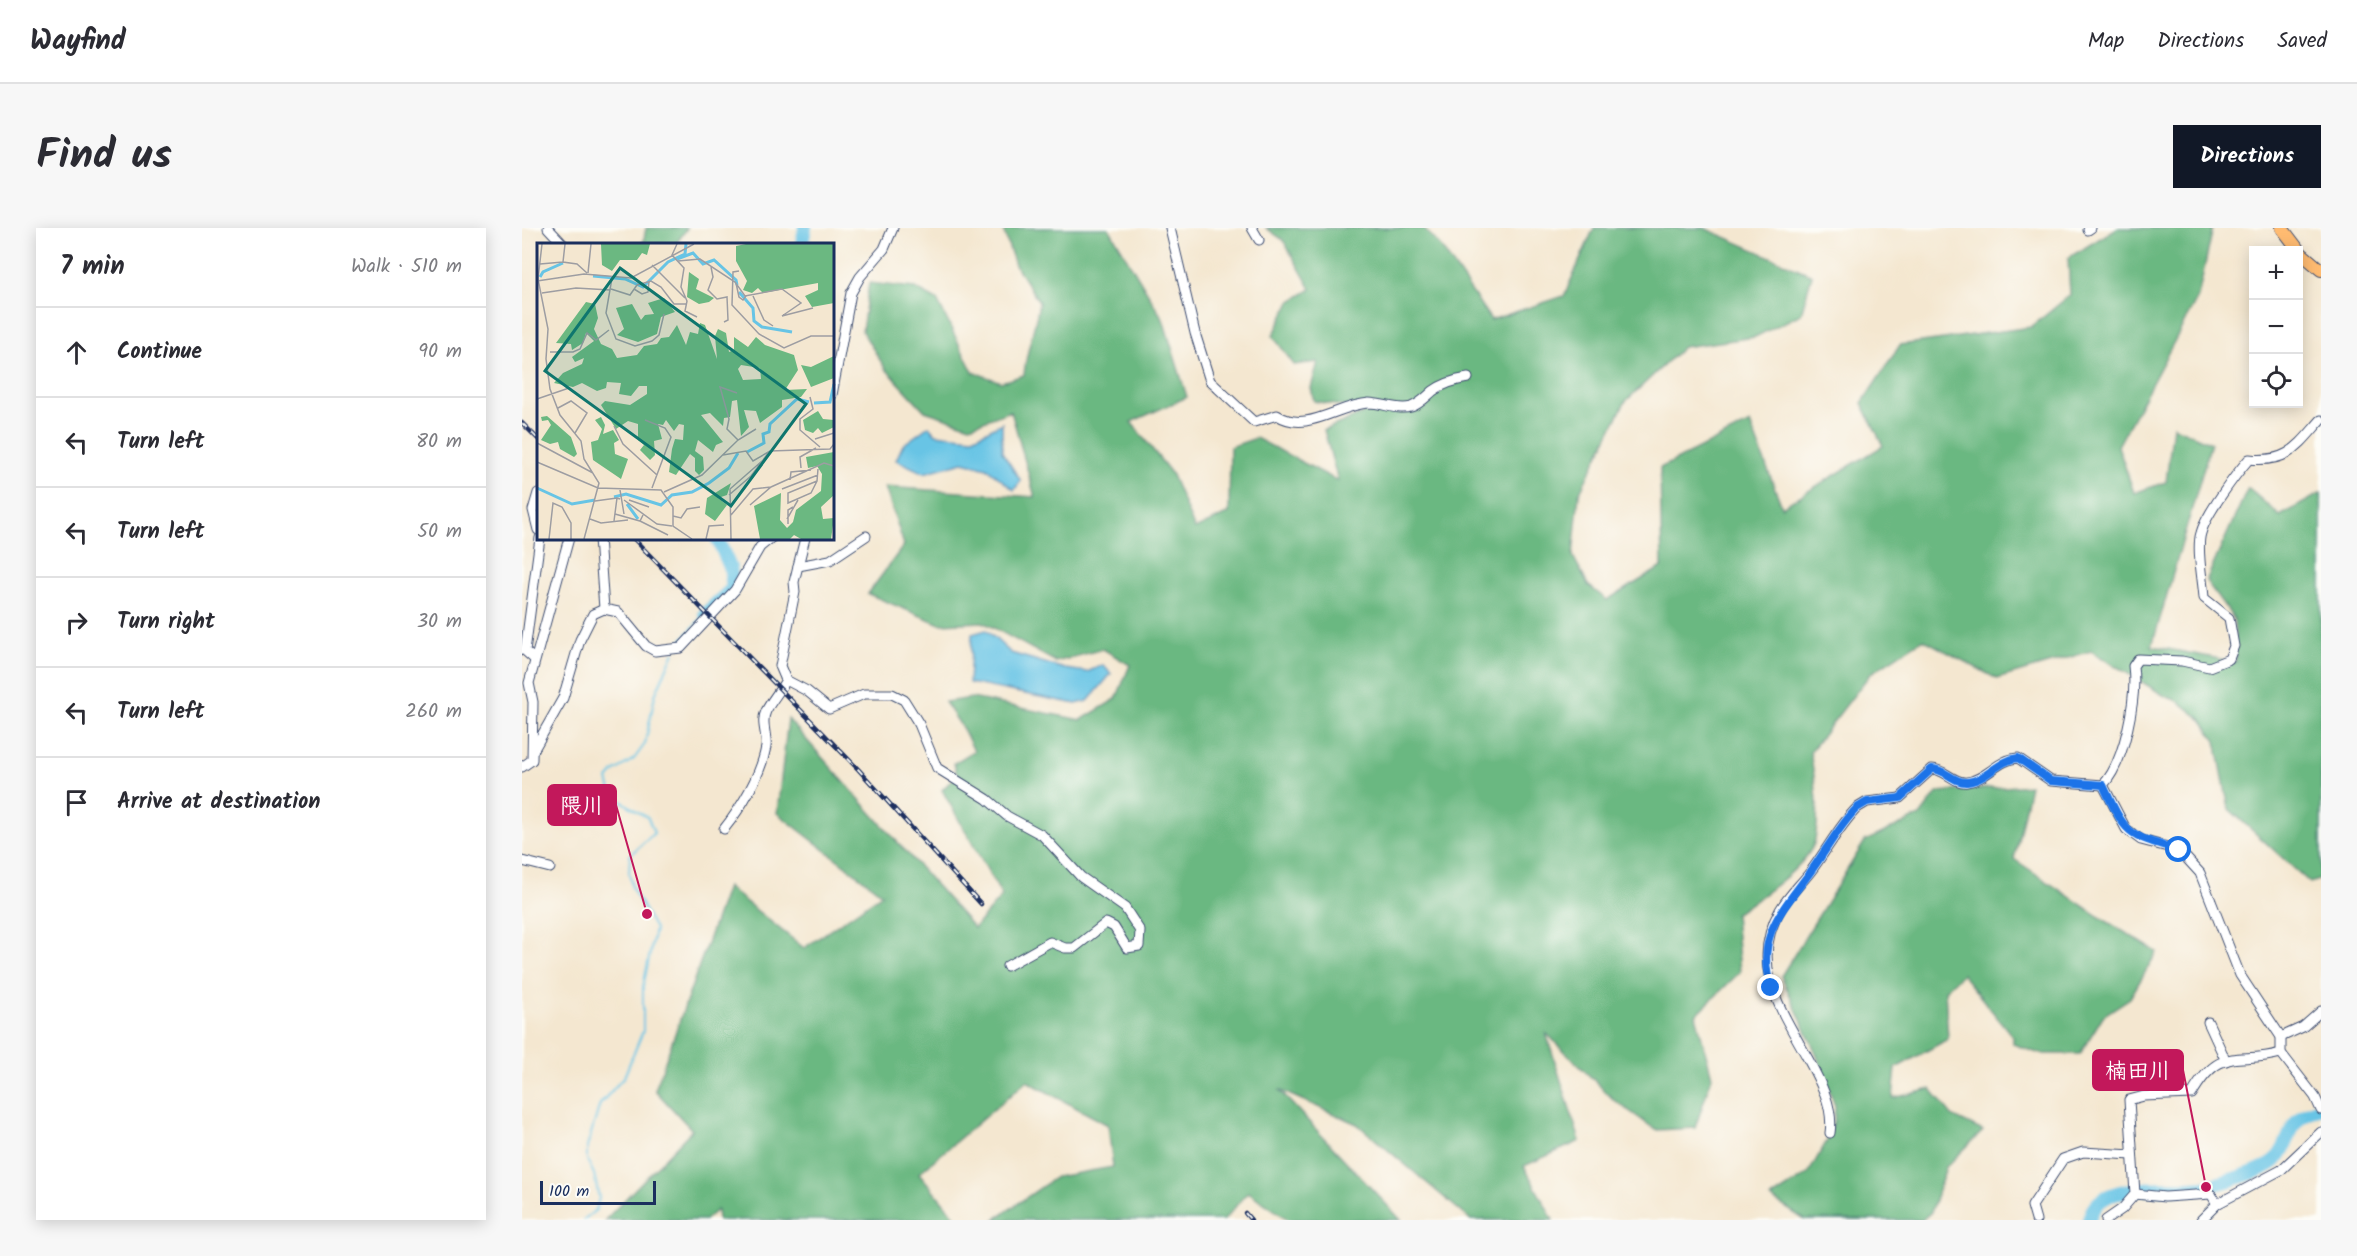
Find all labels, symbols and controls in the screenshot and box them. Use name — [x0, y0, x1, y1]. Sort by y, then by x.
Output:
text: Wayfind — [30, 19, 126, 64]
text: Map — [2088, 25, 2124, 58]
text: Directions — [2157, 25, 2244, 58]
text: Saved — [2277, 25, 2327, 58]
text: Find us — [36, 123, 172, 190]
button: Directions — [2173, 125, 2321, 188]
inset map — [537, 243, 834, 540]
text: 7 min — [60, 246, 125, 288]
map controls — [2249, 246, 2303, 408]
button: + — [2249, 246, 2303, 300]
text: Walk · 510 m — [351, 251, 462, 283]
button: − — [2249, 300, 2303, 354]
text: Continue — [117, 335, 202, 370]
icon: ahead — [60, 336, 93, 369]
text: 90 m — [418, 336, 462, 368]
button: locate — [2249, 354, 2303, 408]
text: Turn left — [117, 425, 204, 460]
icon: left — [60, 426, 93, 459]
text: 80 m — [416, 426, 462, 458]
text: Turn left — [117, 515, 204, 550]
icon: left — [60, 516, 93, 549]
text: 50 m — [417, 516, 462, 548]
text: Turn right — [117, 605, 215, 640]
icon: right — [60, 606, 93, 639]
text: 30 m — [417, 606, 462, 638]
text: Turn left — [117, 695, 204, 730]
icon: left — [60, 696, 93, 729]
text: 260 m — [405, 696, 462, 728]
text: Arrive at destination — [117, 785, 320, 820]
callout: 隈川 — [548, 785, 616, 825]
icon: arrive — [60, 786, 93, 819]
text: 隈川 — [560, 790, 604, 825]
route start — [2165, 836, 2191, 862]
route end — [1757, 974, 1783, 1000]
callout: 楠田川 — [2093, 1050, 2183, 1090]
text: 楠田川 — [2105, 1055, 2171, 1090]
scale bar — [540, 1178, 656, 1206]
text: 100 m — [549, 1179, 589, 1204]

